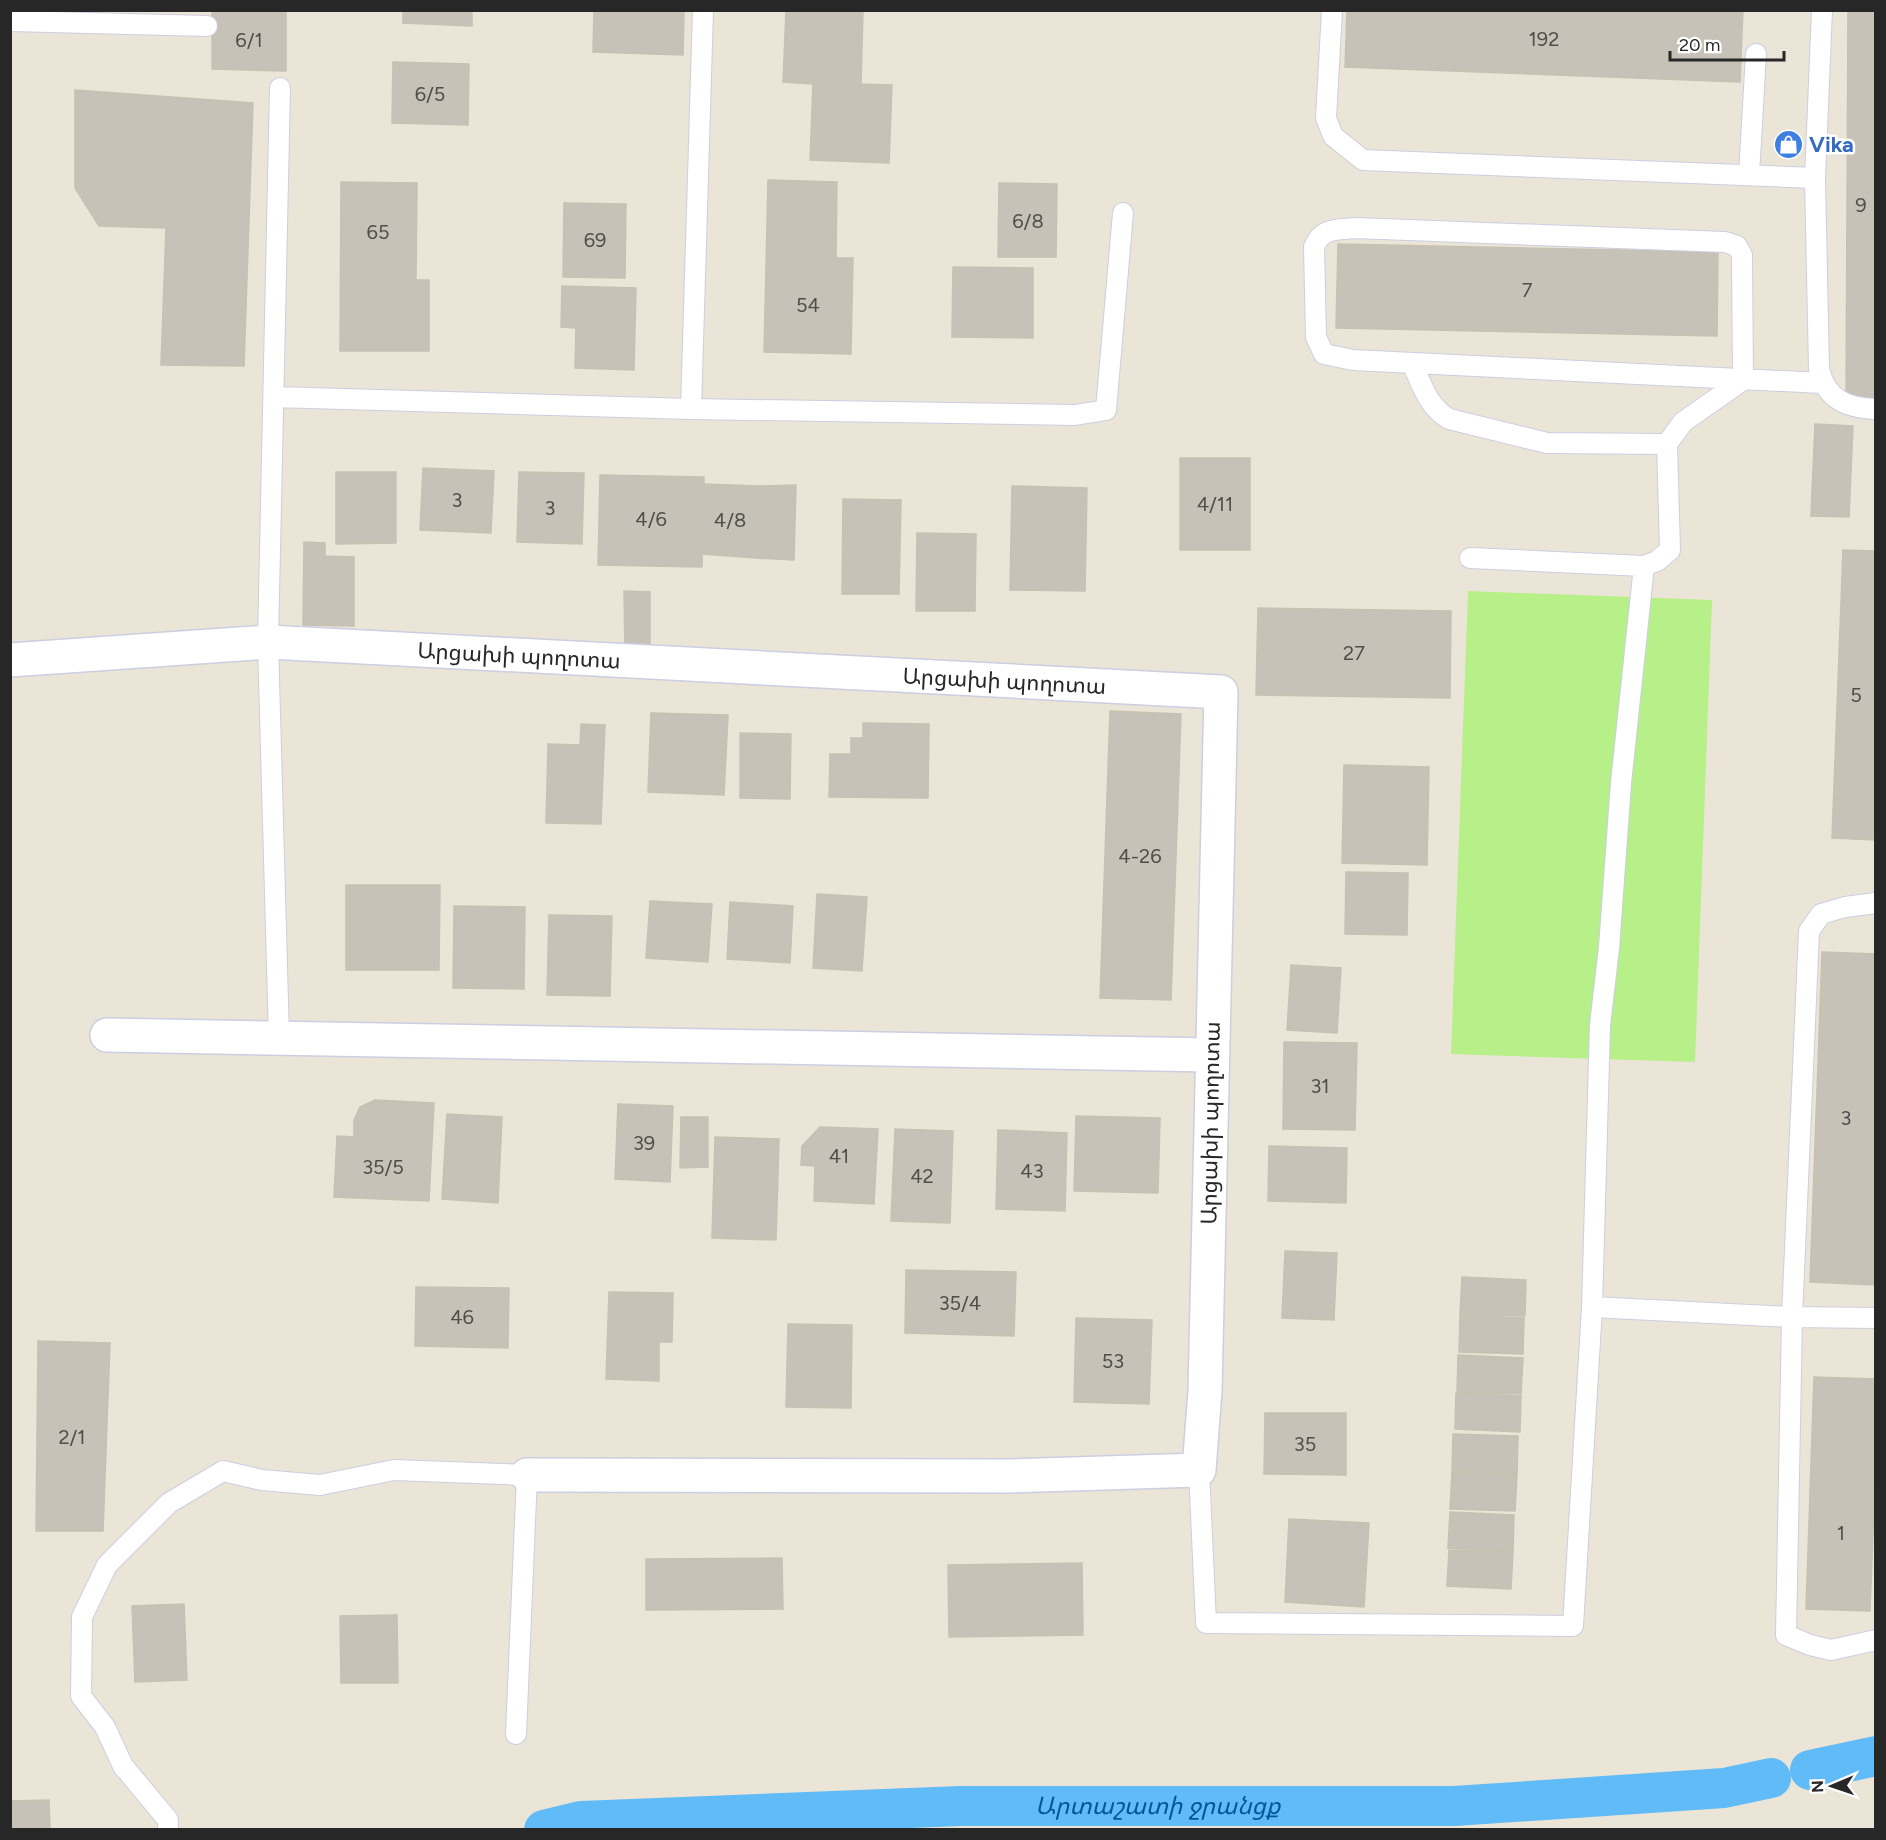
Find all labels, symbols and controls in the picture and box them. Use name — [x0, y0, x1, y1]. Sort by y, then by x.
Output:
scale bar — [1670, 24, 1784, 62]
house number: 192 — [1529, 27, 1559, 51]
house number: 6/1 — [235, 28, 263, 52]
text: 20 m — [1679, 34, 1720, 56]
house number: 6/5 — [415, 82, 445, 106]
shop icon: Vika — [1772, 128, 1804, 160]
place label: Vika — [1809, 131, 1854, 158]
house number: 9 — [1855, 193, 1867, 217]
house number: 6/8 — [1012, 209, 1044, 233]
house number: 65 — [367, 220, 389, 244]
house number: 69 — [584, 228, 606, 252]
house number: 7 — [1522, 278, 1533, 302]
house number: 54 — [796, 293, 820, 317]
house number: 3 — [452, 488, 462, 512]
house number: 4/11 — [1197, 492, 1233, 516]
house number: 3 — [545, 496, 555, 520]
house number: 4/6 — [635, 507, 667, 531]
house number: 4/8 — [714, 508, 746, 532]
street label: Արցախի պողոտա — [417, 637, 621, 674]
house number: 27 — [1343, 641, 1365, 665]
street label: Արցախի պողոտա — [902, 662, 1107, 700]
house number: 5 — [1850, 683, 1862, 707]
house number: 4-26 — [1118, 844, 1162, 868]
street label: Արցախի պողոտա — [1195, 1021, 1226, 1225]
house number: 31 — [1310, 1074, 1330, 1098]
house number: 3 — [1841, 1106, 1851, 1130]
house number: 39 — [633, 1131, 655, 1155]
house number: 41 — [829, 1144, 849, 1168]
house number: 35/5 — [362, 1155, 404, 1179]
house number: 43 — [1020, 1159, 1044, 1183]
house number: 42 — [910, 1164, 934, 1188]
house number: 35/4 — [939, 1291, 981, 1315]
house number: 46 — [450, 1305, 474, 1329]
house number: 53 — [1102, 1349, 1124, 1373]
house number: 2/1 — [58, 1425, 86, 1449]
house number: 35 — [1294, 1432, 1316, 1456]
house number: 1 — [1837, 1521, 1845, 1545]
north arrow — [1802, 1756, 1862, 1816]
text: N — [1808, 1780, 1827, 1793]
water label: Արտաշատի ջրանցք — [1035, 1791, 1282, 1820]

